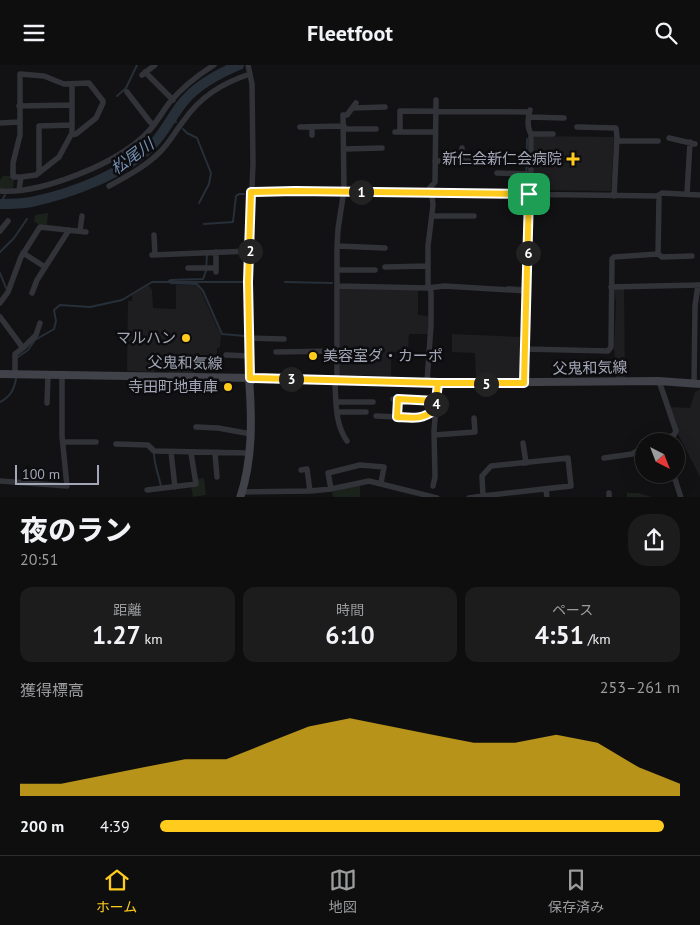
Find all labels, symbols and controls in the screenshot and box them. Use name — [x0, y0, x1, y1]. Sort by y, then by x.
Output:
icon: menu — [20, 19, 48, 47]
text: Fleetfoot — [307, 19, 393, 47]
icon: search — [652, 19, 680, 47]
water label: 松尾川 — [107, 133, 159, 178]
place label: 新仁会新仁会病院 — [442, 149, 562, 168]
marker: 新仁会新仁会病院 — [566, 152, 580, 166]
pin — [508, 173, 550, 215]
pin: 1 — [348, 179, 374, 205]
icon: arrive — [515, 180, 543, 208]
text: 1 — [358, 183, 365, 201]
pin: 2 — [238, 239, 262, 263]
pin: 6 — [516, 241, 540, 265]
text: 2 — [247, 242, 254, 260]
text: 6 — [525, 244, 532, 262]
place label: マルハン — [116, 328, 176, 347]
marker: マルハン — [180, 332, 192, 344]
place label: 美容室ダ・カーポ — [323, 346, 443, 365]
marker: 美容室ダ・カーポ — [307, 350, 319, 362]
street label: 父鬼和気線 — [147, 352, 223, 373]
street label: 父鬼和気線 — [552, 357, 628, 378]
pin: 3 — [278, 367, 304, 391]
text: 3 — [288, 370, 295, 388]
pin: 5 — [474, 371, 498, 397]
text: 5 — [483, 375, 490, 393]
place label: 寺田町地車庫 — [128, 377, 218, 396]
marker: 寺田町地車庫 — [222, 381, 234, 393]
pin: 4 — [424, 391, 448, 417]
text: 4 — [433, 395, 440, 413]
north arrow — [635, 433, 685, 483]
map controls — [635, 433, 685, 483]
scale bar — [15, 463, 99, 486]
text: 100 m — [22, 465, 60, 483]
text: 夜のラン — [20, 511, 132, 548]
button: share — [628, 514, 680, 566]
text: 20:51 — [20, 549, 58, 569]
text: 距離 — [113, 601, 141, 619]
text: 時間 — [336, 601, 364, 619]
text: ペース — [552, 601, 593, 619]
text: 1.27 — [92, 619, 141, 651]
text: 6:10 — [325, 619, 375, 651]
text: 4:51 — [535, 619, 584, 651]
text: km — [141, 630, 163, 648]
text: /km — [584, 630, 611, 648]
text: 253–261 m — [600, 677, 680, 697]
text: 獲得標高 — [20, 680, 84, 700]
text: 200 m — [20, 816, 64, 836]
text: 4:39 — [100, 816, 130, 836]
tab: ホーム — [96, 866, 137, 916]
tab: 地図 — [329, 866, 357, 916]
tab: 保存済み — [548, 866, 604, 916]

